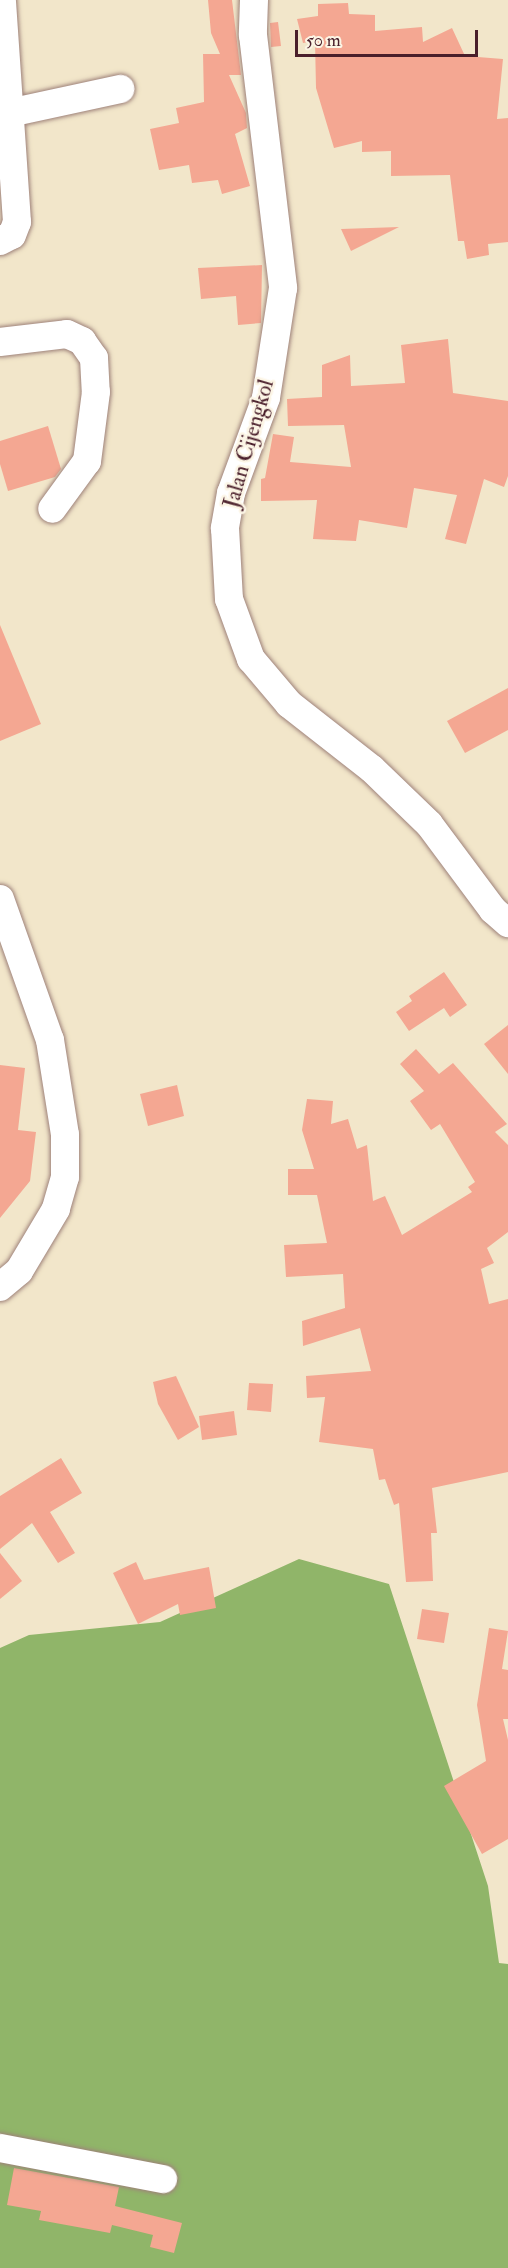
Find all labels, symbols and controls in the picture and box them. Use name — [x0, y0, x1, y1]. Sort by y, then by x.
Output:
scale bar — [298, 18, 481, 56]
text: 50 m — [306, 29, 341, 52]
street label: Jalan Cijengkol — [218, 377, 280, 511]

